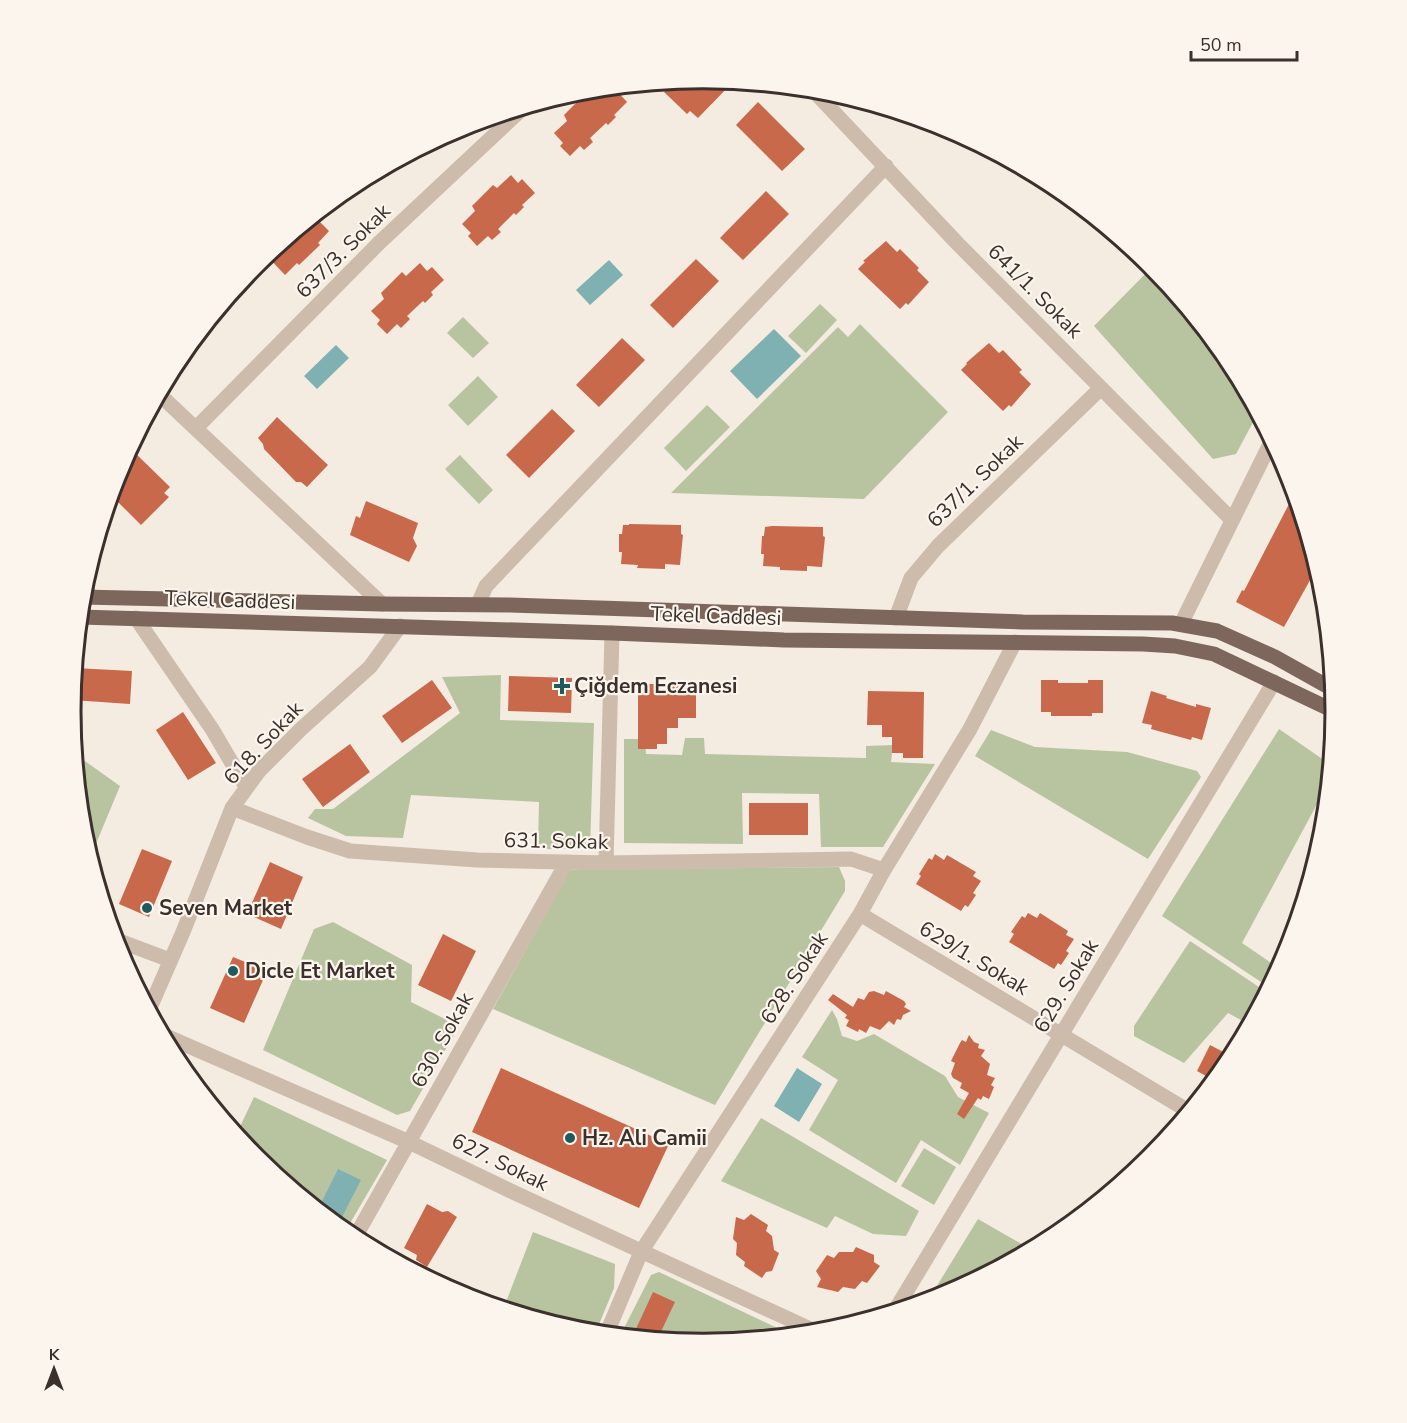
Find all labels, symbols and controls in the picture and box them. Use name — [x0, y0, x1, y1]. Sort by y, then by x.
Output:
scale bar — [1191, 24, 1298, 62]
text: 50 m — [1200, 33, 1242, 57]
street label: 637/3. Sokak — [290, 197, 397, 304]
street label: 641/1. Sokak — [982, 238, 1089, 345]
street label: 637/1. Sokak — [921, 428, 1029, 534]
street label: Tekel Caddesi — [164, 584, 296, 616]
street label: Tekel Caddesi — [650, 600, 782, 632]
place label: Çiğdem Eczanesi — [574, 672, 737, 700]
marker: Çiğdem Eczanesi — [555, 679, 569, 693]
street label: 618. Sokak — [217, 695, 309, 791]
street label: 631. Sokak — [503, 826, 609, 856]
place label: Seven Market — [159, 894, 293, 922]
marker: Seven Market — [140, 901, 154, 915]
street label: 629/1. Sokak — [914, 914, 1034, 1002]
street label: 628. Sokak — [754, 926, 834, 1029]
street label: 629. Sokak — [1027, 934, 1105, 1038]
place label: Dicle Et Market — [245, 957, 395, 985]
marker: Dicle Et Market — [226, 964, 240, 978]
street label: 630. Sokak — [404, 987, 480, 1093]
place label: Hz. Ali Camii — [582, 1124, 707, 1152]
street label: 627. Sokak — [447, 1126, 554, 1198]
marker: Hz. Ali Camii — [563, 1131, 577, 1145]
north arrow — [24, 1339, 84, 1399]
text: K — [49, 1344, 61, 1366]

